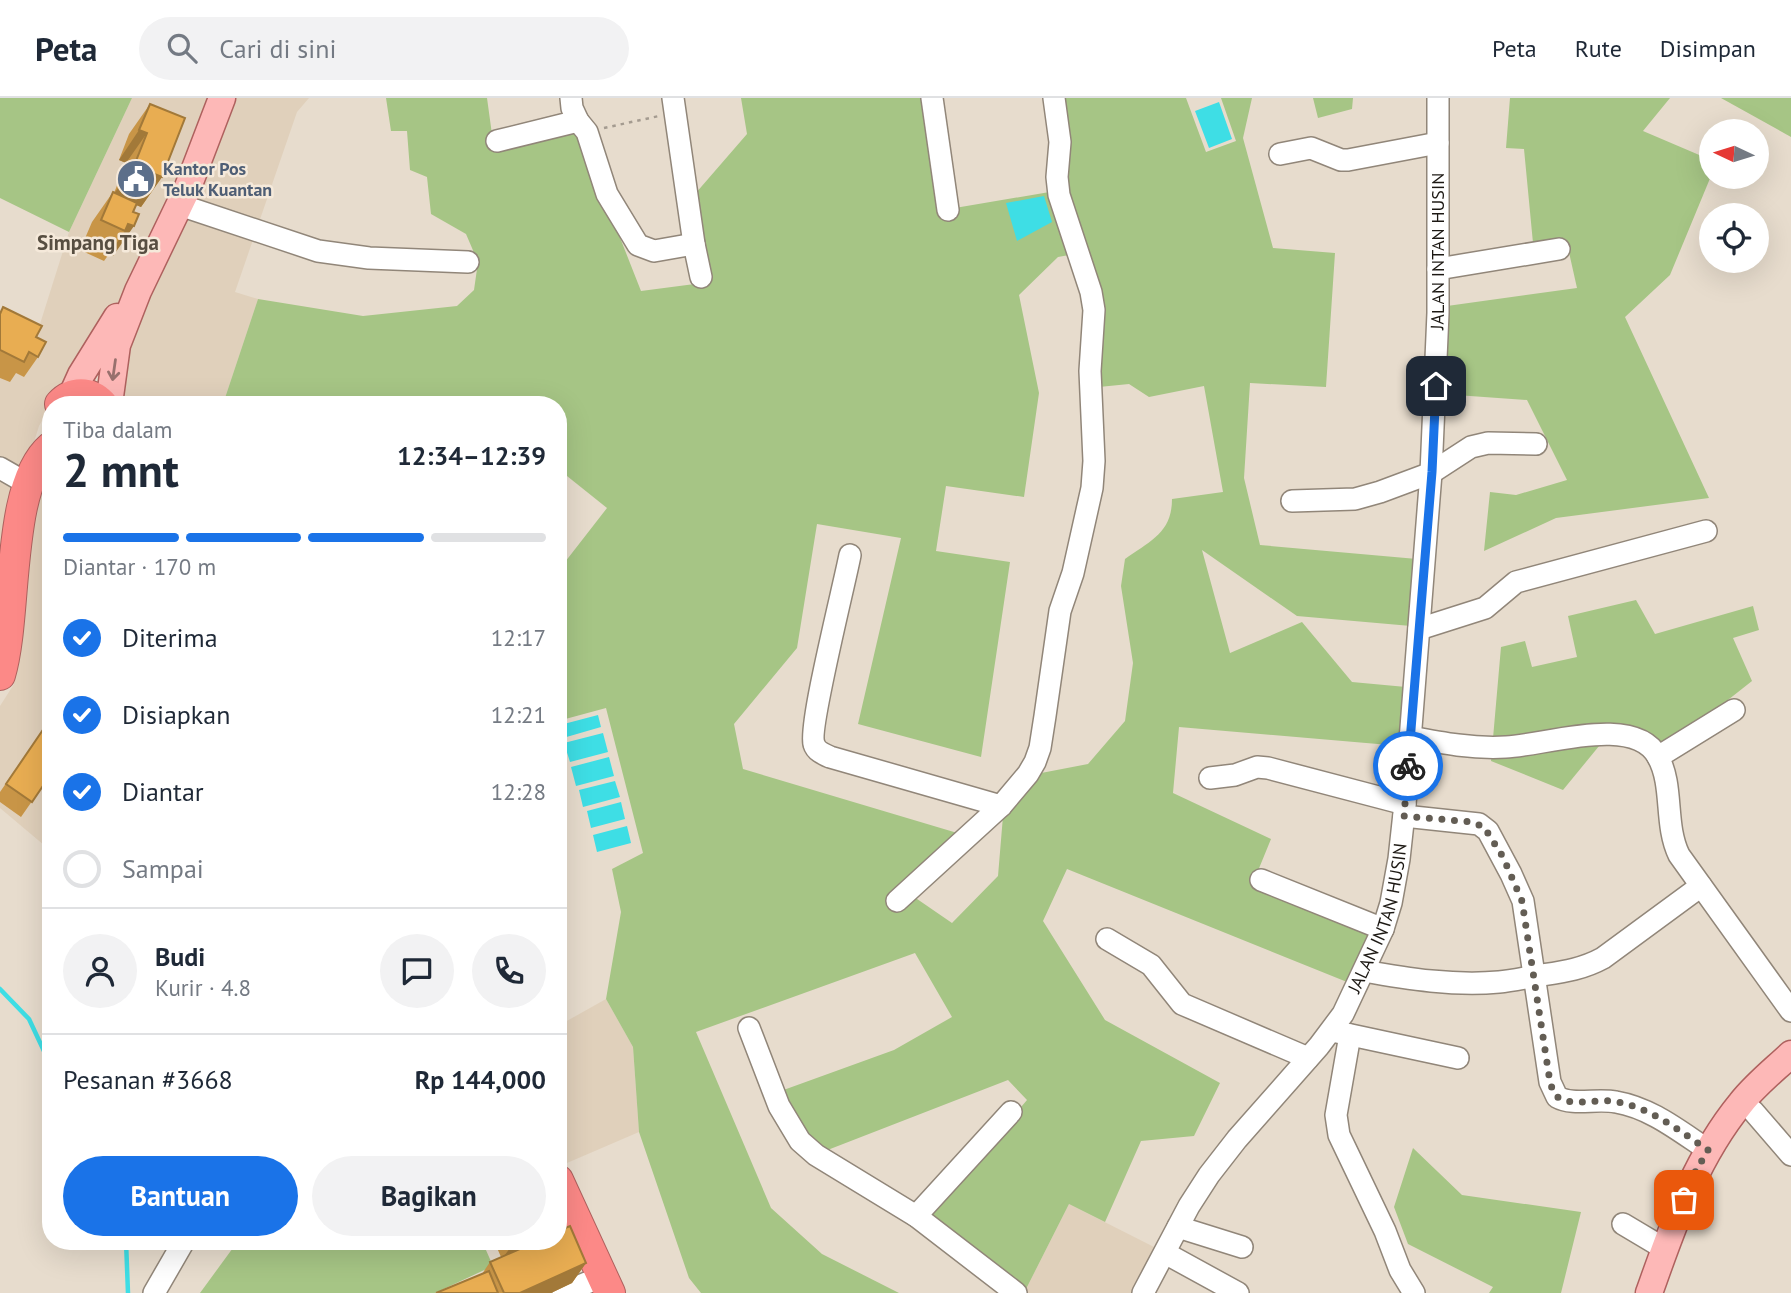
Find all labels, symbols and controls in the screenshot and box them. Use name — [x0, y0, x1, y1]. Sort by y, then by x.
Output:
search box — [139, 17, 629, 80]
text: Peta — [35, 27, 97, 70]
icon: search — [163, 29, 201, 67]
text: Cari di sini — [219, 32, 336, 65]
text: Peta — [1492, 33, 1537, 64]
text: Rute — [1575, 33, 1622, 64]
text: Disimpan — [1660, 33, 1756, 64]
north arrow — [1699, 119, 1769, 189]
map controls — [1699, 119, 1769, 273]
place label: Kantor Pos Teluk Kuantan — [163, 157, 272, 201]
public building icon: Kantor Pos Teluk Kuantan — [115, 158, 157, 200]
street label: JALAN INTAN HUSIN — [1425, 173, 1449, 331]
button: locate — [1699, 203, 1769, 273]
district label: Simpang Tiga — [37, 229, 159, 256]
pin — [1406, 356, 1466, 416]
one-way arrow — [107, 358, 120, 381]
icon: home — [1417, 367, 1455, 405]
text: Tiba dalam — [63, 415, 172, 444]
text: 12:34–12:39 — [397, 439, 546, 472]
text: 2 mnt — [63, 440, 179, 500]
text: Diantar · 170 m — [63, 552, 216, 581]
icon: check — [63, 619, 101, 657]
text: Diterima — [122, 621, 218, 654]
text: 12:17 — [491, 623, 546, 652]
icon: check — [63, 696, 101, 734]
text: Disiapkan — [122, 698, 230, 731]
text: 12:21 — [491, 700, 546, 729]
courier — [1373, 731, 1443, 801]
icon: bike — [1389, 747, 1427, 785]
icon: check — [63, 773, 101, 811]
text: Diantar — [122, 775, 204, 808]
text: 12:28 — [491, 777, 546, 806]
street label: JALAN INTAN HUSIN — [1342, 842, 1412, 997]
text: Sampai — [122, 852, 204, 885]
button: person — [63, 934, 137, 1008]
button: chat — [380, 934, 454, 1008]
button: phone — [472, 934, 546, 1008]
text: Budi — [155, 940, 205, 973]
text: Kurir · 4.8 — [155, 973, 251, 1002]
text: Pesanan #3668 — [63, 1063, 233, 1096]
text: Rp 144,000 — [415, 1063, 546, 1096]
button: Bantuan — [63, 1156, 298, 1236]
button: Bagikan — [312, 1156, 546, 1236]
pin — [1654, 1170, 1714, 1230]
icon: bag — [1665, 1181, 1703, 1219]

